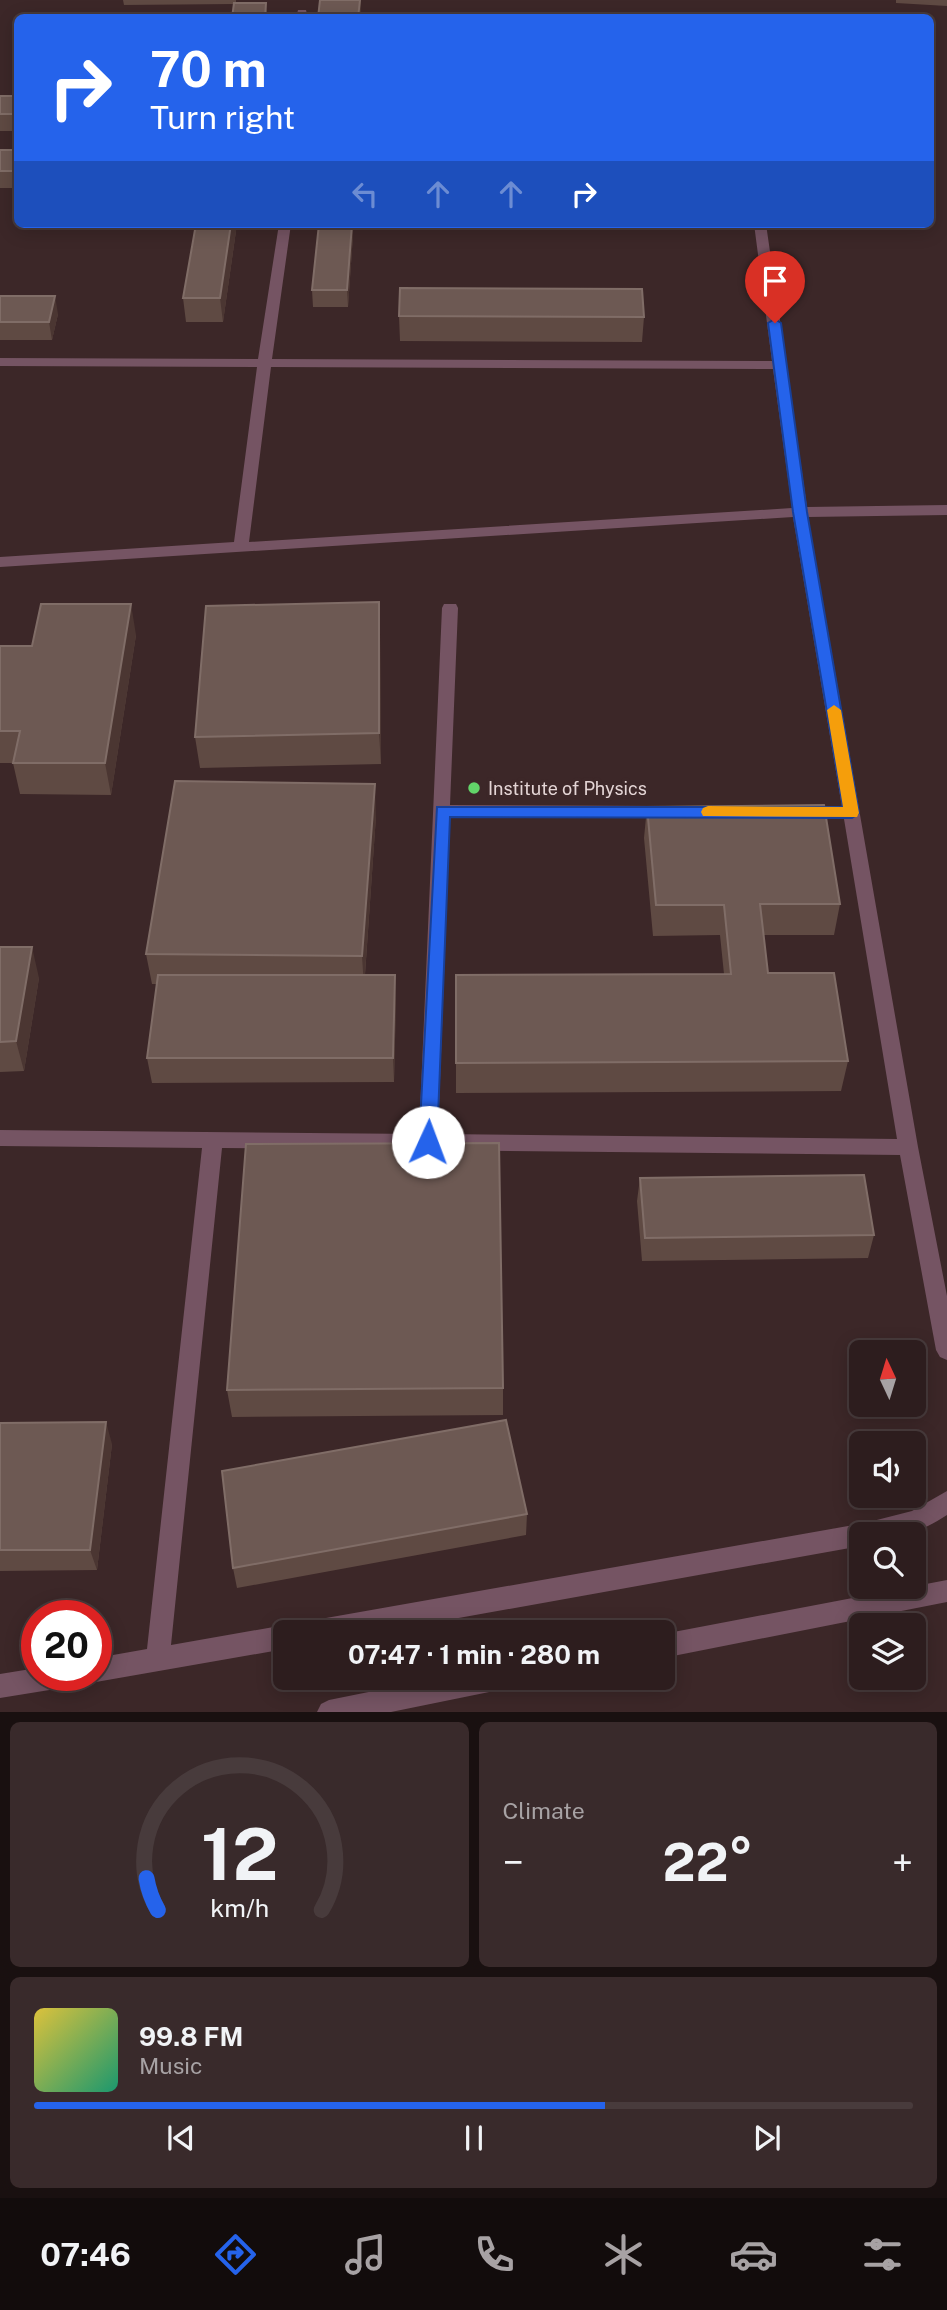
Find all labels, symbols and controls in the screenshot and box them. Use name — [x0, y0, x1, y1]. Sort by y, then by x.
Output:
text: 70 m — [150, 40, 267, 98]
icon: right — [35, 42, 126, 133]
text: Turn right — [150, 99, 295, 136]
icon: left — [346, 175, 384, 213]
icon: ahead — [419, 175, 457, 213]
icon: ahead — [492, 175, 530, 213]
icon: right — [565, 175, 603, 213]
pin — [745, 251, 805, 323]
icon: arrive — [756, 262, 794, 300]
place label: Institute of Physics — [488, 778, 647, 799]
marker: Institute of Physics — [466, 780, 482, 796]
position arrow — [391, 1105, 465, 1179]
north arrow — [849, 1340, 926, 1418]
map controls — [849, 1340, 926, 1690]
button: sound — [849, 1431, 926, 1508]
button: search — [849, 1522, 926, 1599]
speed limit sign: 20 — [21, 1600, 112, 1691]
button: layers — [849, 1613, 926, 1690]
text: 07:47 · 1 min · 280 m — [348, 1639, 600, 1670]
text: Climate — [503, 1797, 585, 1824]
text: 12 — [201, 1812, 278, 1897]
text: 22° — [662, 1832, 753, 1893]
text: − — [503, 1840, 524, 1885]
text: + — [892, 1840, 913, 1885]
text: km/h — [210, 1893, 269, 1923]
text: 99.8 FM — [139, 2021, 243, 2052]
text: Music — [139, 2052, 203, 2079]
icon: previous — [162, 2119, 200, 2157]
icon: pause — [455, 2119, 493, 2157]
icon: next — [748, 2119, 786, 2157]
icon: directions — [211, 2230, 260, 2279]
icon: music — [341, 2230, 390, 2279]
icon: phone — [470, 2230, 519, 2279]
icon: climate — [599, 2230, 648, 2279]
icon: car — [729, 2230, 778, 2279]
icon: filters — [858, 2230, 907, 2279]
text: 07:46 — [40, 2236, 131, 2273]

